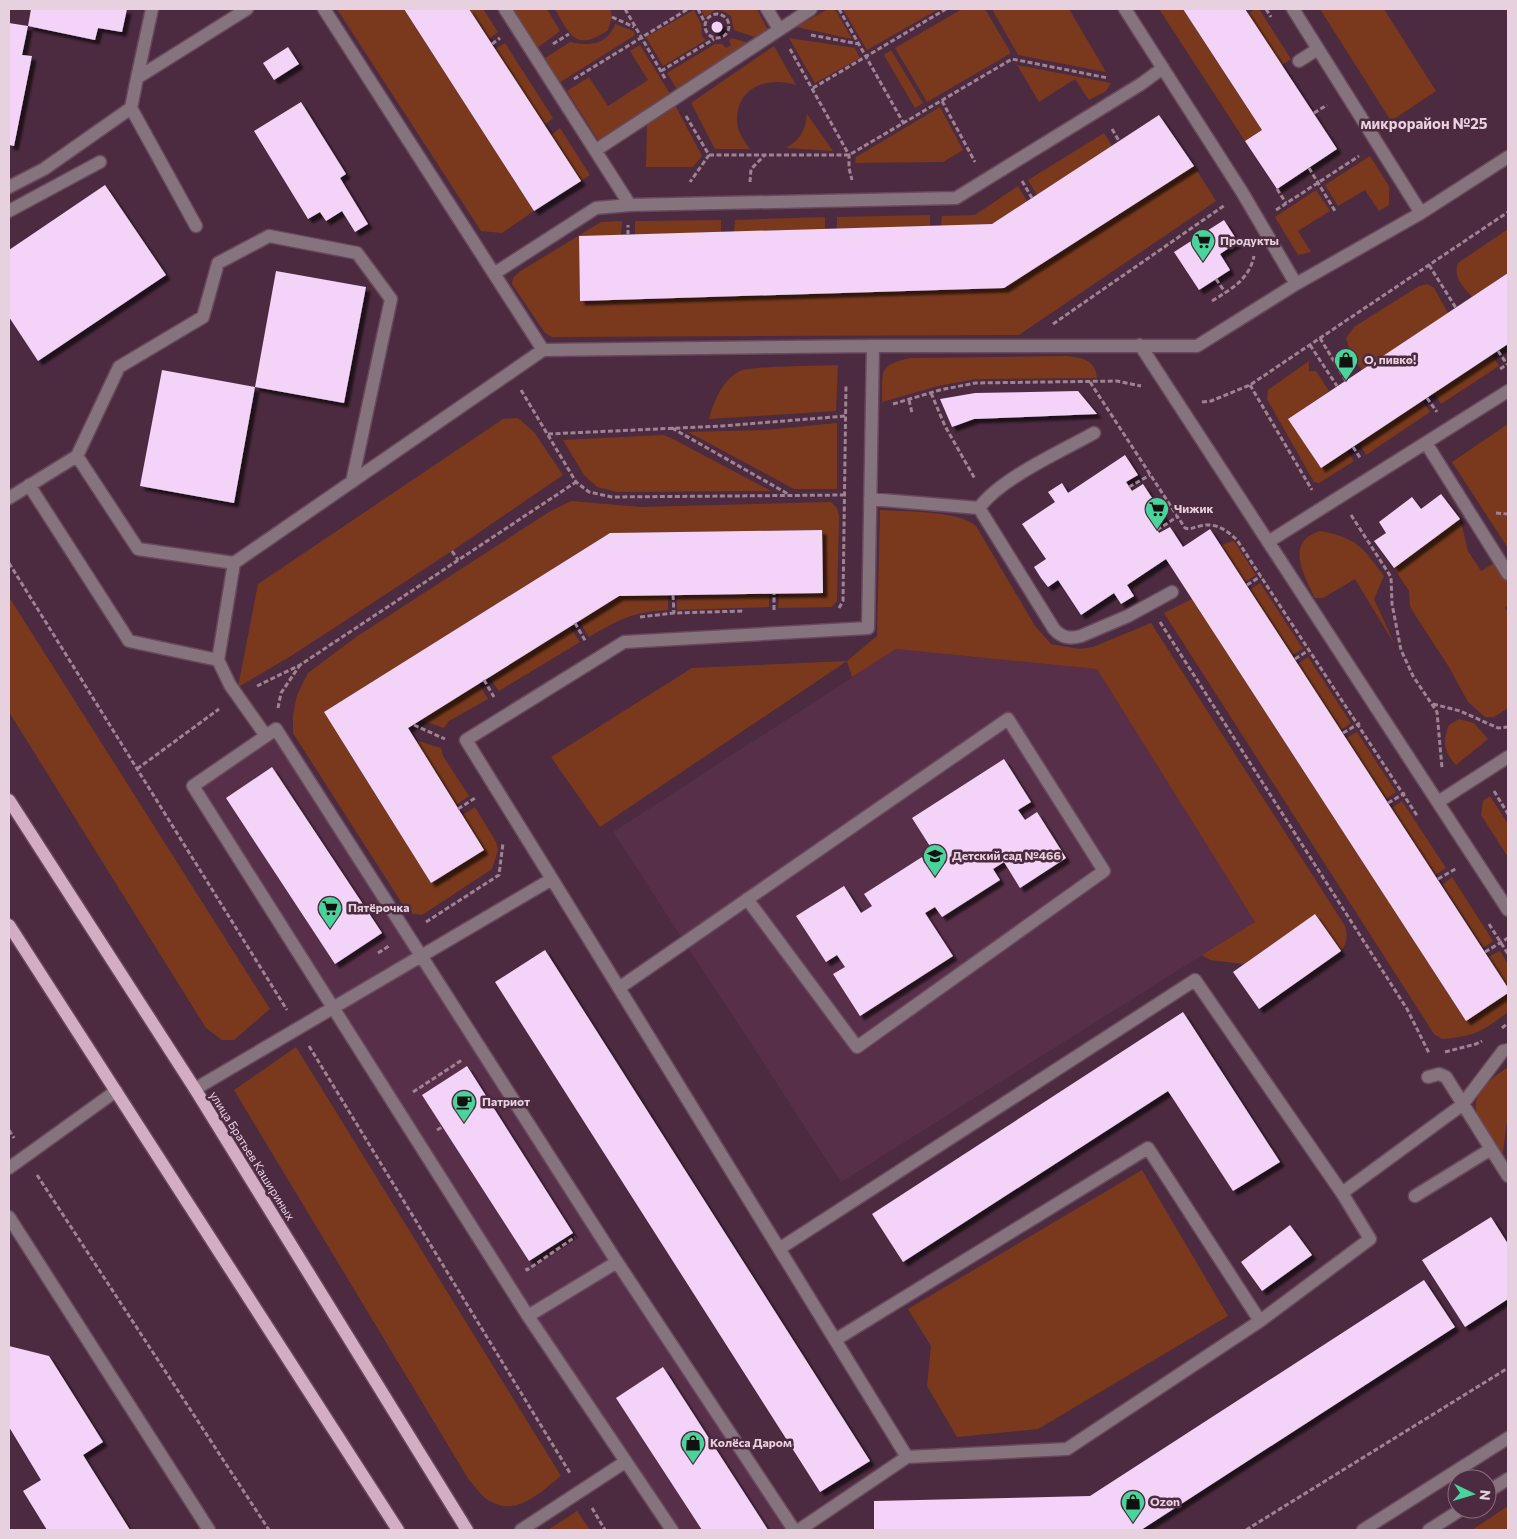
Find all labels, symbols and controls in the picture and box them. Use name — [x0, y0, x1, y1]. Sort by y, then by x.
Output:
district label: микрорайон №25 — [1360, 114, 1488, 132]
supermarket icon: Продукты — [1190, 228, 1216, 262]
place label: Продукты — [1220, 233, 1279, 247]
shop icon: О, пивко! — [1333, 347, 1359, 381]
place label: О, пивко! — [1364, 352, 1416, 366]
supermarket icon: Чижик — [1144, 496, 1170, 530]
place label: Чижик — [1174, 501, 1214, 515]
school or university icon: Детский сад №466 — [922, 843, 948, 877]
place label: Детский сад №466 — [952, 848, 1061, 862]
supermarket icon: Пятёрочка — [317, 895, 343, 929]
place label: Пятёрочка — [348, 900, 410, 914]
street label: улица Братьев Кашириных — [207, 1088, 299, 1223]
cafe icon: Патриот — [451, 1089, 477, 1123]
place label: Патриот — [482, 1094, 530, 1108]
shop icon: Колёса Даром — [680, 1430, 706, 1464]
place label: Колёса Даром — [710, 1435, 792, 1449]
north arrow — [1447, 1469, 1497, 1519]
shop icon: Ozon — [1120, 1489, 1146, 1523]
text: N — [1477, 1489, 1494, 1501]
place label: Ozon — [1150, 1494, 1180, 1508]

